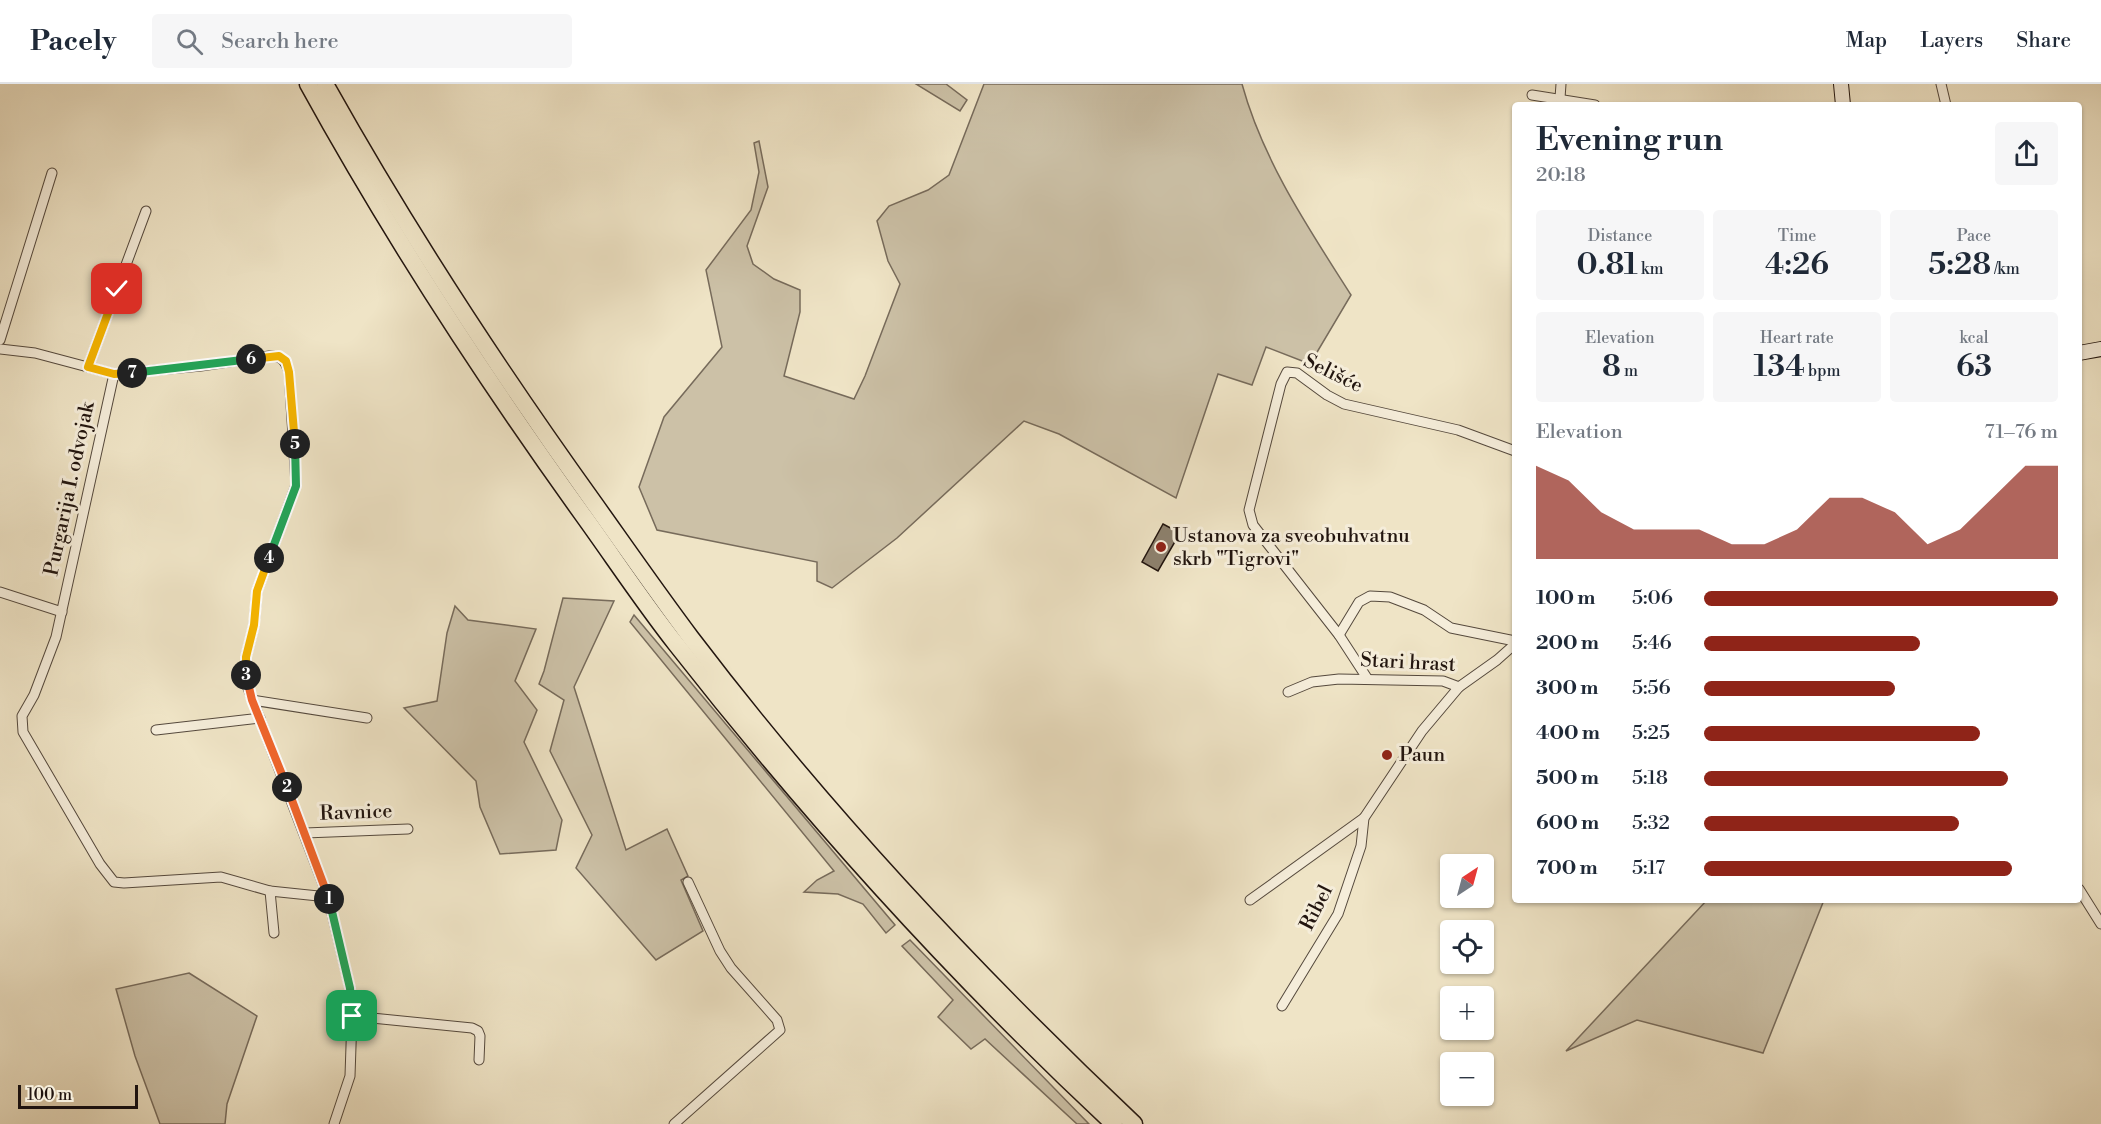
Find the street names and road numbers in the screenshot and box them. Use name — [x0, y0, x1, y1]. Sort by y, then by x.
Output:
street label: Selišće — [1299, 349, 1367, 399]
street label: Purgarija I. odvojak — [39, 398, 101, 578]
street label: Stari hrast — [1360, 648, 1456, 678]
street label: Ravnice — [319, 799, 393, 827]
street label: Ribel — [1295, 881, 1339, 935]

